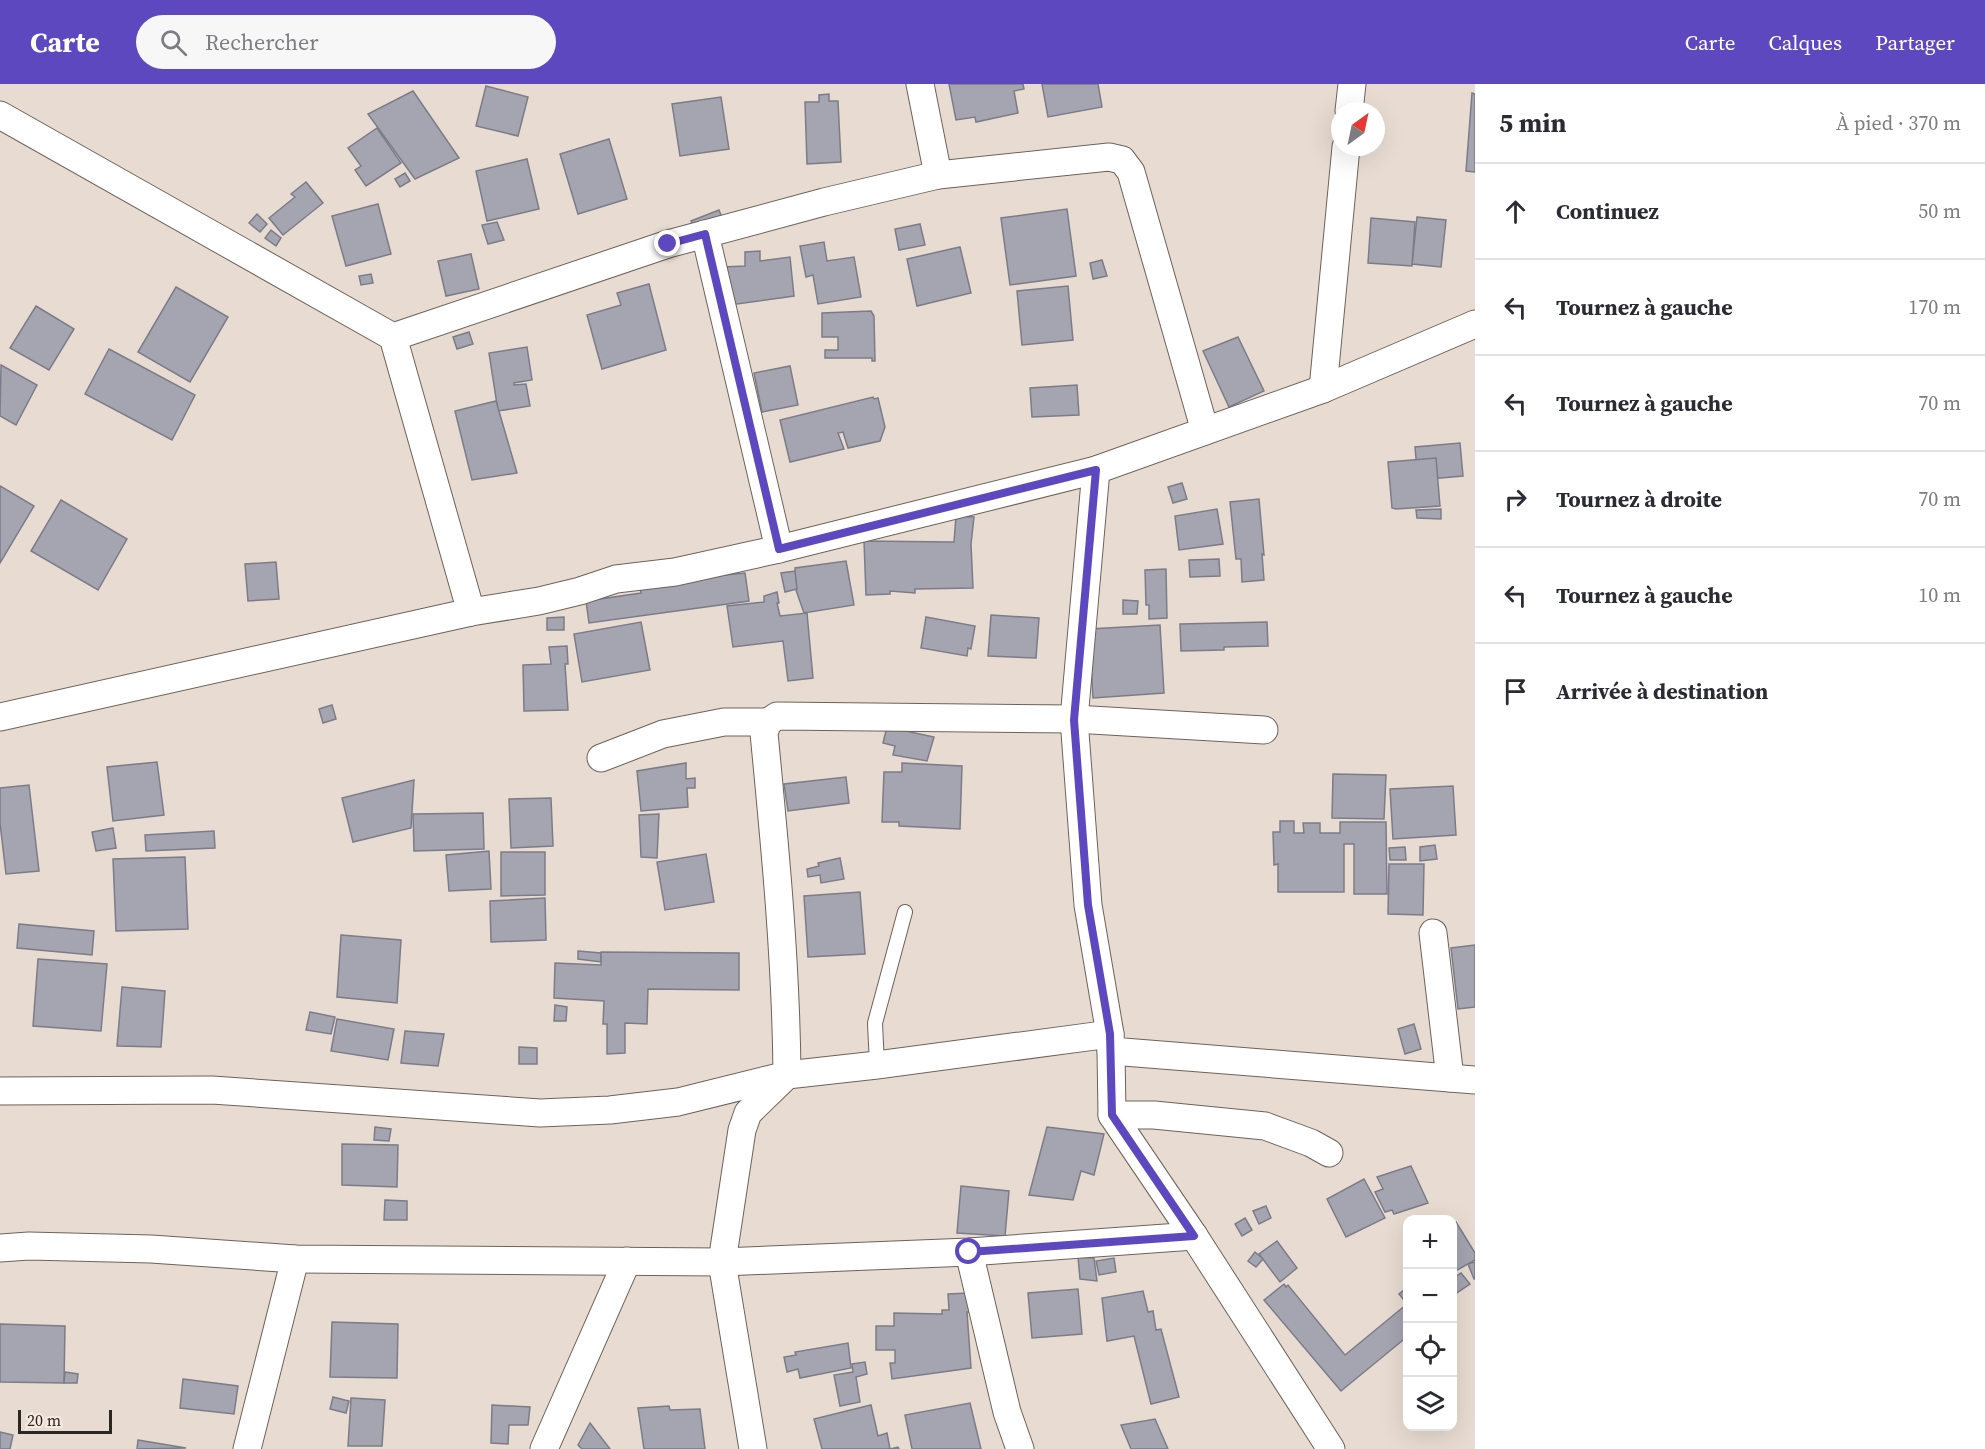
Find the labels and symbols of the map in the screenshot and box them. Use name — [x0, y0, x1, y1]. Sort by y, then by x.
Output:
north arrow — [1331, 102, 1385, 156]
route end — [654, 230, 680, 256]
route start — [955, 1238, 981, 1264]
scale bar — [18, 1407, 112, 1434]

